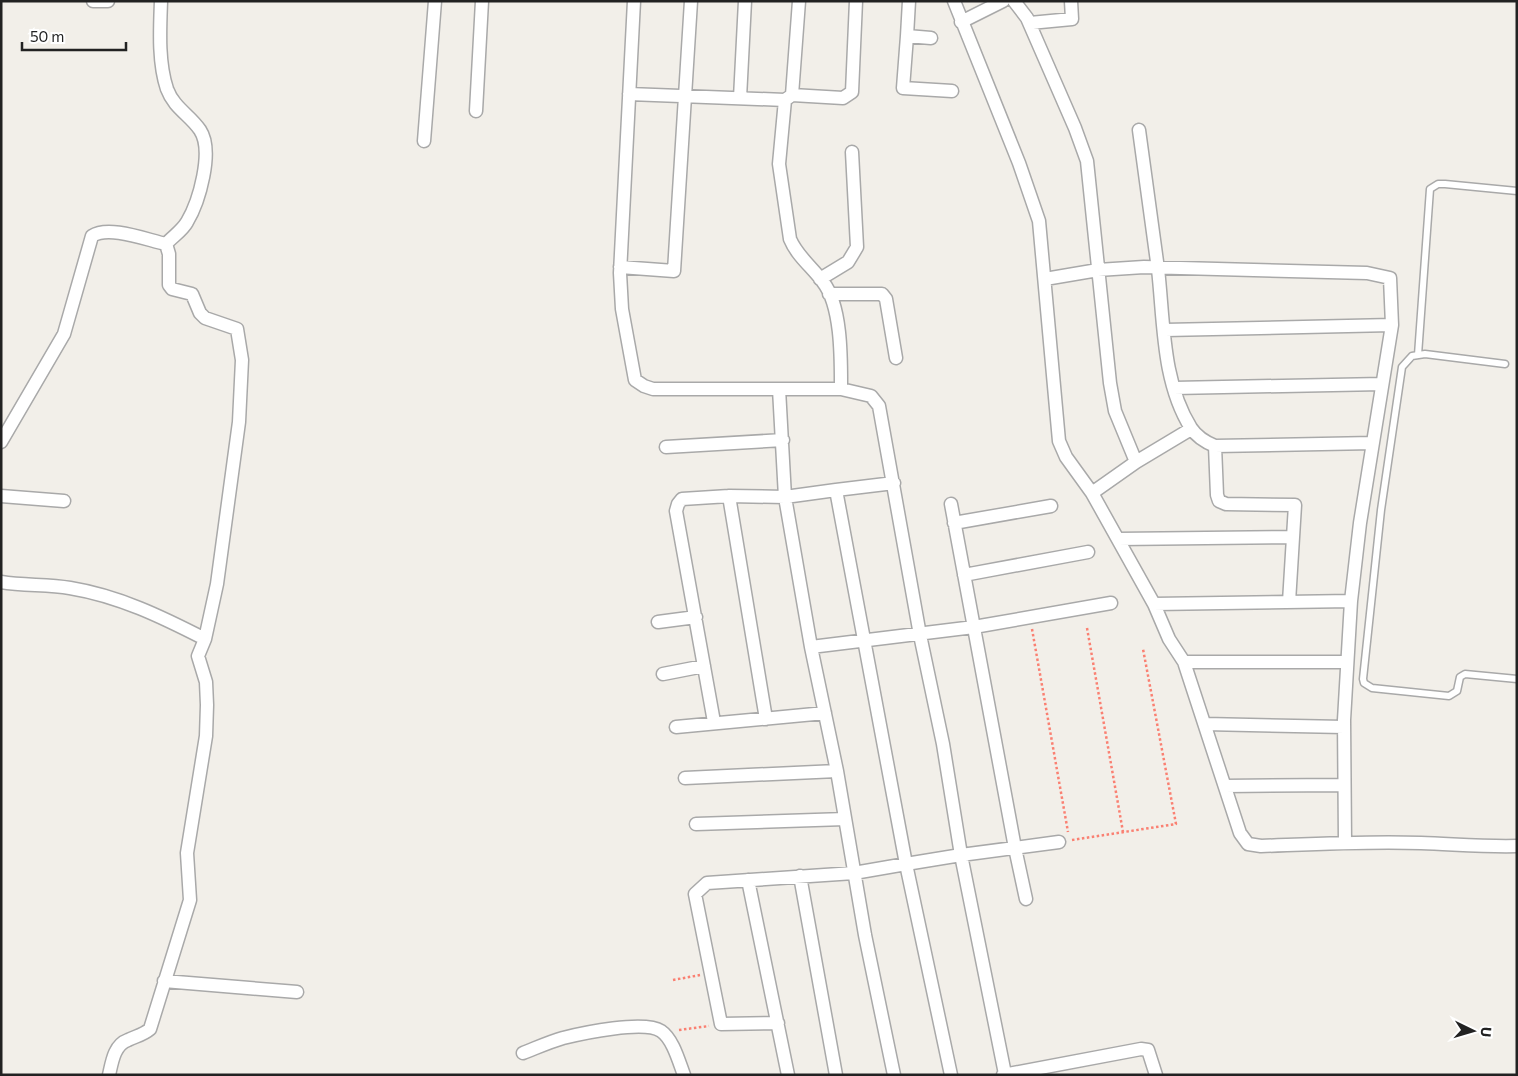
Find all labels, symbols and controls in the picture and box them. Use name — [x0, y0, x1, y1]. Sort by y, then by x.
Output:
scale bar — [22, 20, 126, 52]
text: 50 m — [30, 27, 64, 45]
north arrow — [1448, 1006, 1498, 1056]
text: U — [1478, 1026, 1495, 1038]

